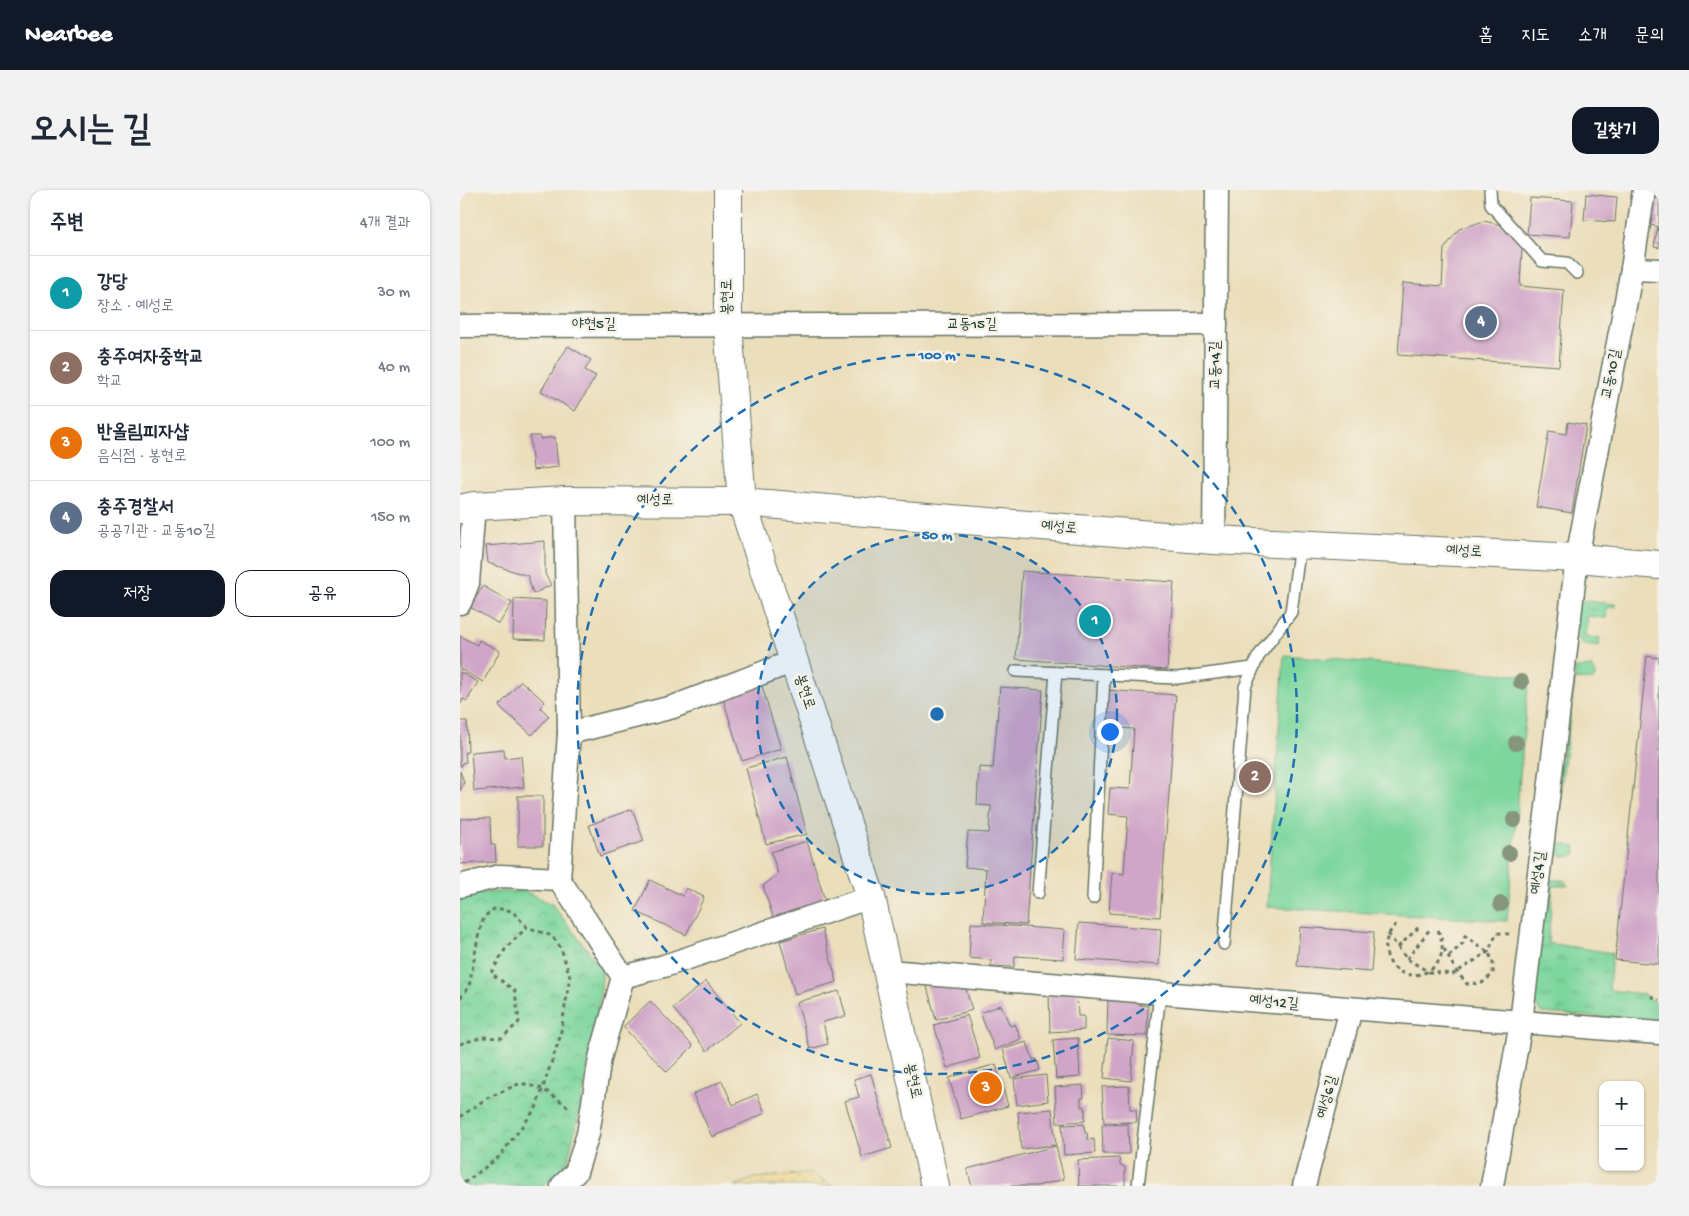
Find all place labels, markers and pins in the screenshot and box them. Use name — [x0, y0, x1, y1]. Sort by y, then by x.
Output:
pin: 4 — [1465, 303, 1497, 341]
pin: 1 — [1079, 602, 1111, 640]
centre of rings — [928, 705, 946, 723]
pin: 2 — [1239, 758, 1271, 796]
pin: 3 — [970, 1069, 1002, 1107]

